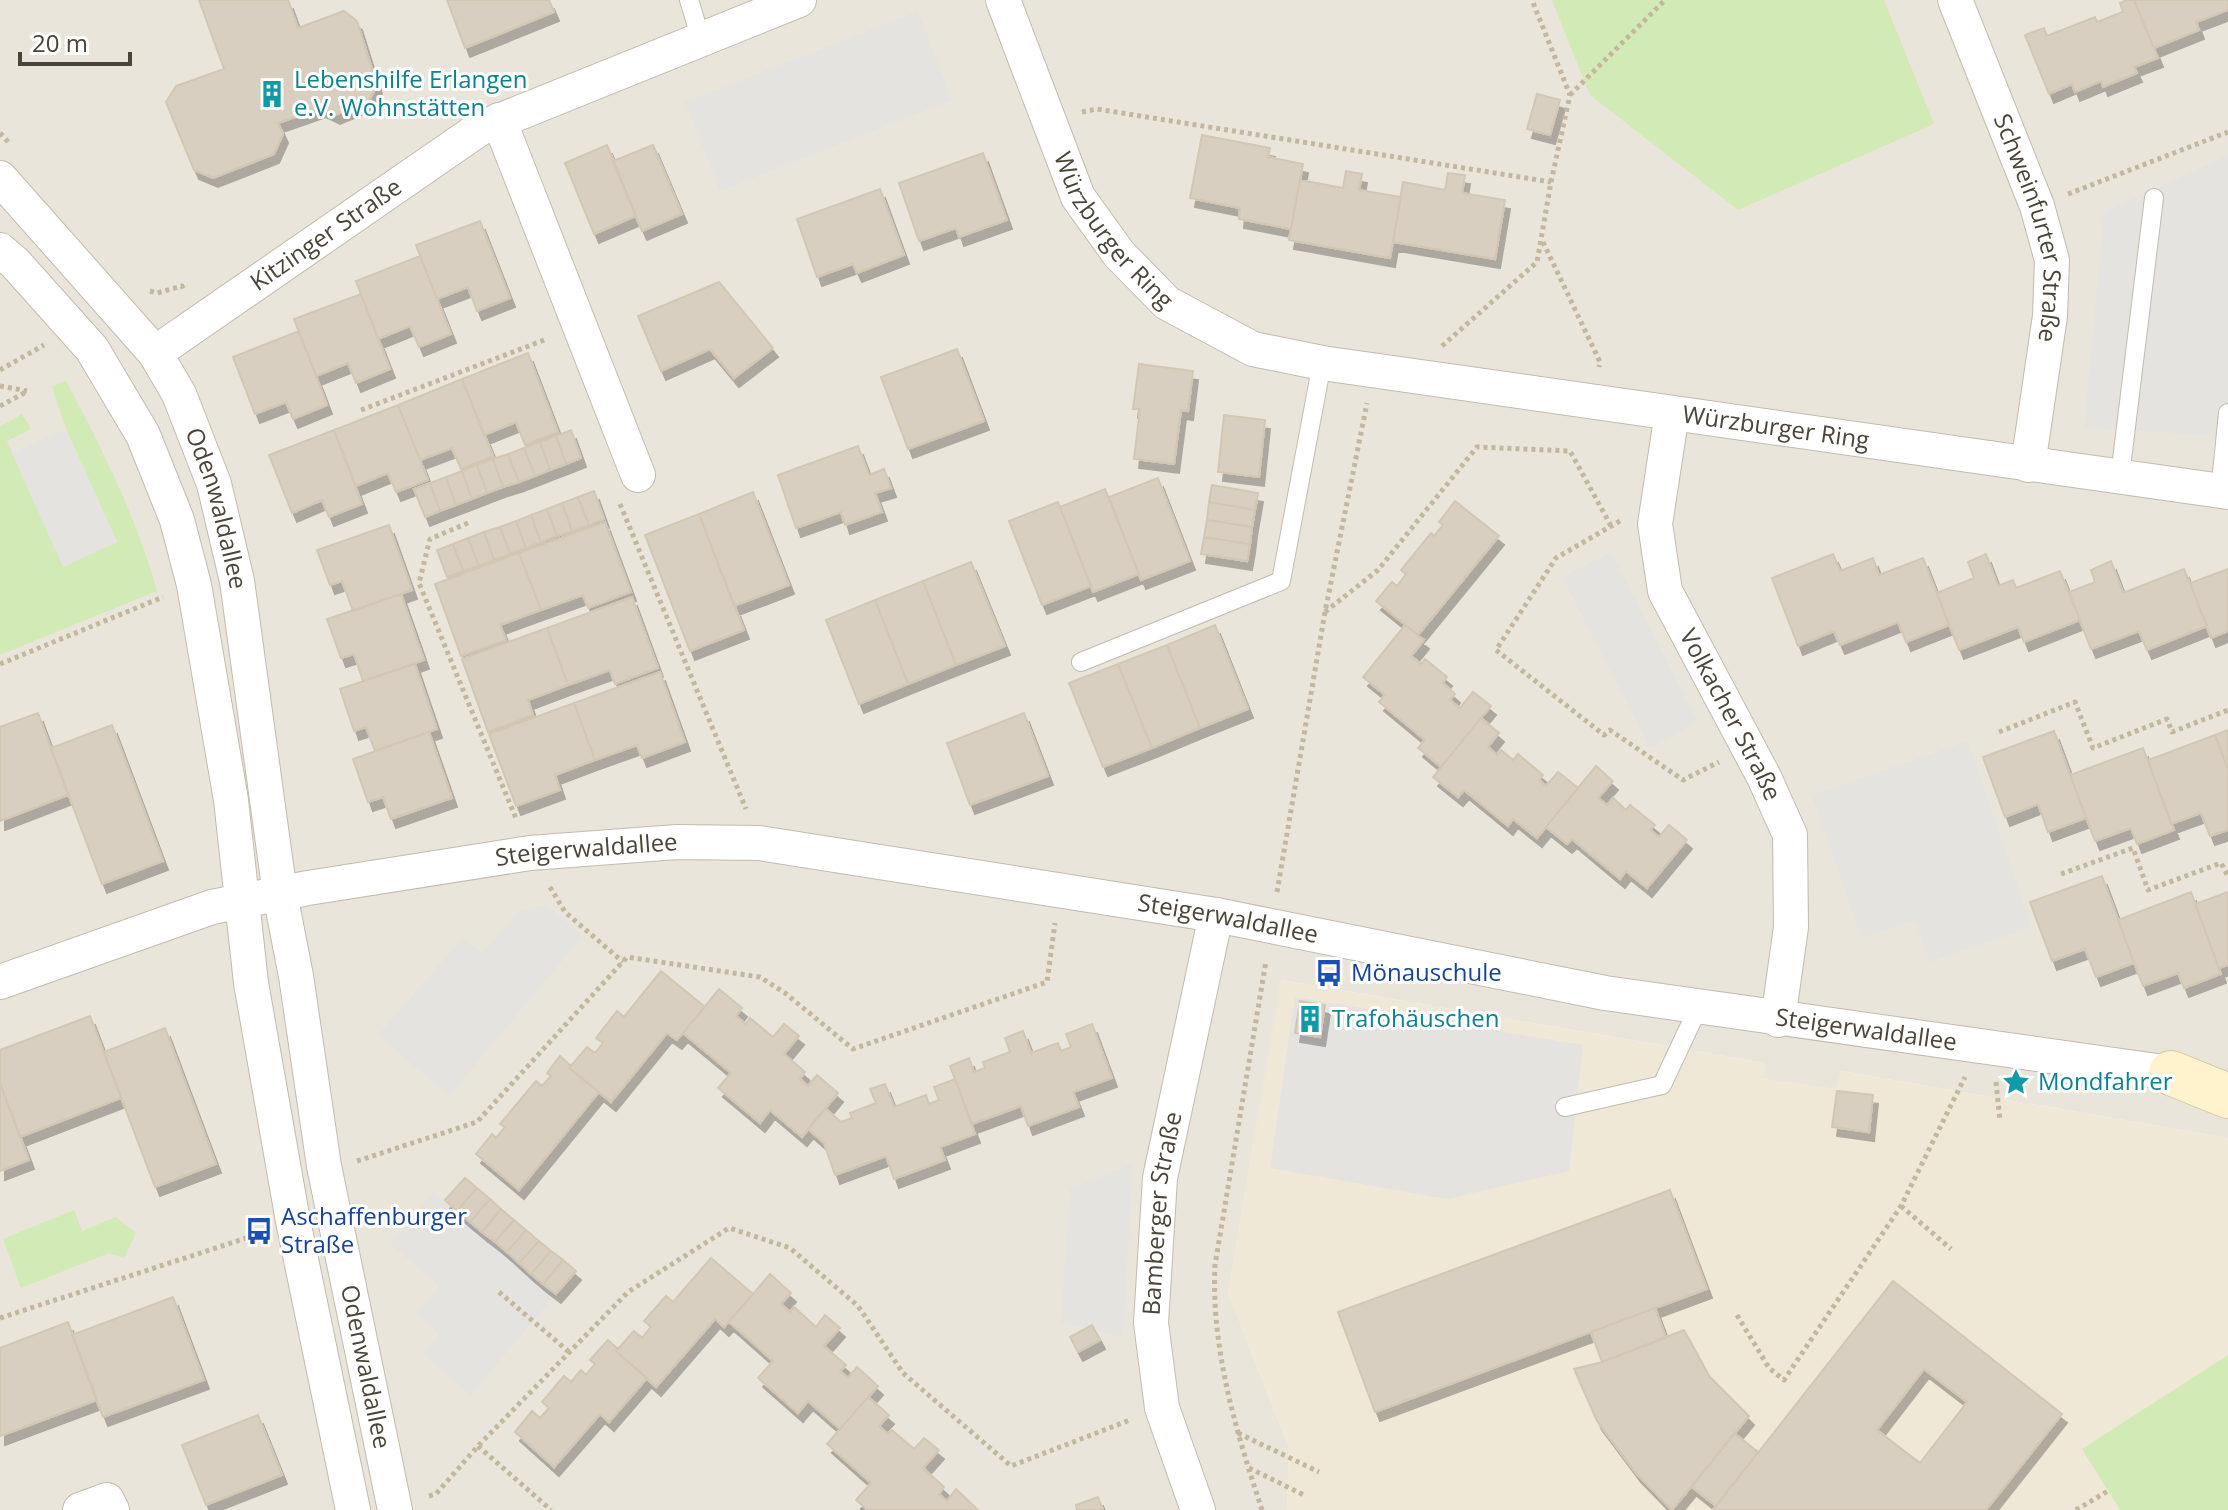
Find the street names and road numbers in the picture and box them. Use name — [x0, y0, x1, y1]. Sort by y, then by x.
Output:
street label: Schweinfurter Straße — [1987, 108, 2070, 345]
street label: Würzburger Ring — [1047, 147, 1182, 315]
street label: Kitzinger Straße — [243, 170, 408, 297]
street label: Würzburger Ring — [1681, 397, 1872, 456]
street label: Odenwaldallee — [179, 422, 256, 591]
street label: Volkacher Straße — [1673, 622, 1790, 805]
street label: Steigerwaldallee — [493, 824, 679, 873]
street label: Steigerwaldallee — [1136, 885, 1321, 950]
street label: Steigerwaldallee — [1774, 999, 1959, 1058]
street label: Bamberger Straße — [1134, 1108, 1189, 1316]
street label: Odenwaldallee — [334, 1281, 400, 1451]

